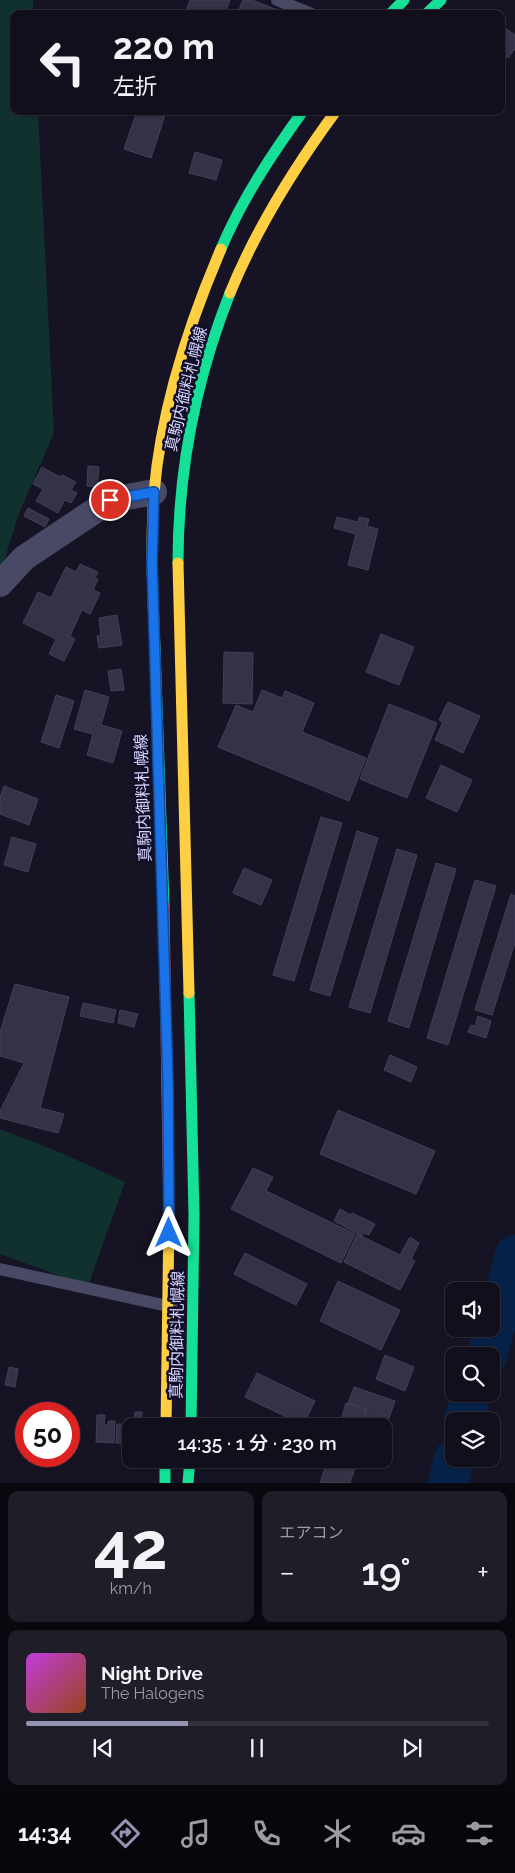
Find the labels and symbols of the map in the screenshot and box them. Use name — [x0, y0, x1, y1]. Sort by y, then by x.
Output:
street label: 真駒内御料札幌線 — [161, 325, 211, 453]
pin — [89, 479, 131, 521]
street label: 真駒内御料札幌線 — [131, 734, 155, 862]
position arrow — [142, 1206, 194, 1258]
street label: 真駒内御料札幌線 — [166, 1271, 188, 1399]
speed limit sign: 50 — [15, 1402, 80, 1467]

